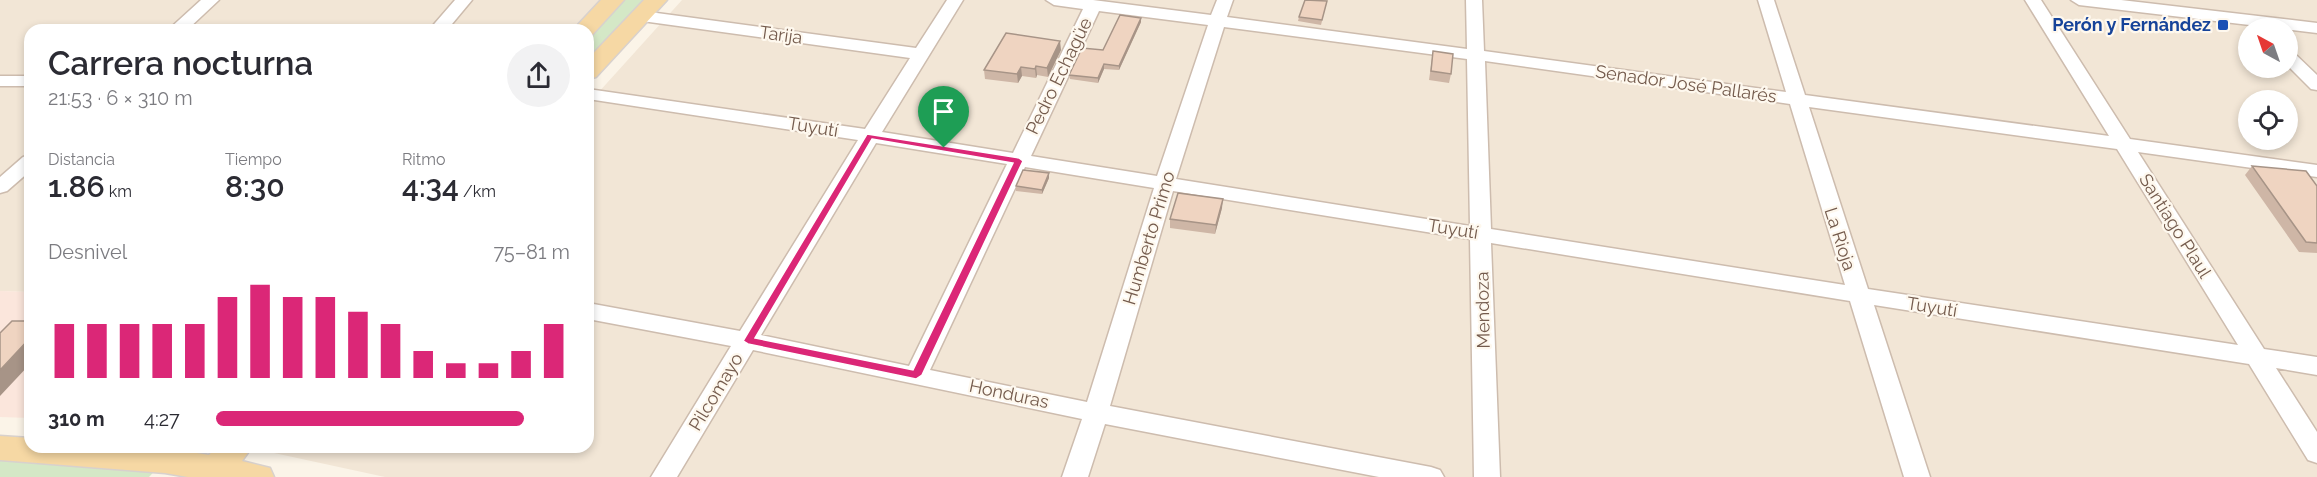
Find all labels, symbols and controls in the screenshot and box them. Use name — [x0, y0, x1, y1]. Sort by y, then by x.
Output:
street label: Pedro Echagüe — [1021, 14, 1096, 138]
place label: Perón y Fernández — [2052, 14, 2211, 35]
marker: Perón y Fernández — [2216, 18, 2230, 32]
north arrow — [2238, 18, 2298, 78]
map controls — [2238, 18, 2298, 150]
street label: Tarija — [758, 21, 804, 48]
text: Carrera nocturna — [48, 44, 313, 83]
button: share — [507, 44, 570, 107]
street label: Senador José Pallarés — [1594, 60, 1778, 107]
text: 21:53 · 6 × 310 m — [48, 86, 193, 110]
pin — [918, 86, 969, 148]
button: locate — [2238, 90, 2298, 150]
icon: arrive — [927, 95, 960, 128]
street label: Tuyutí — [786, 112, 840, 141]
text: Distancia — [48, 150, 115, 169]
text: Tiempo — [225, 150, 282, 169]
text: Ritmo — [402, 150, 445, 169]
street label: Humberto Primo — [1118, 168, 1179, 307]
text: 1.86 — [48, 169, 105, 204]
text: 8:30 — [225, 169, 285, 204]
text: 4:34 — [402, 169, 459, 204]
street label: Santiago Plaul — [2135, 170, 2216, 282]
text: km — [105, 182, 132, 201]
text: /km — [459, 182, 496, 201]
street label: La Rioja — [1820, 205, 1861, 273]
street label: Tuyutí — [1426, 214, 1480, 243]
text: Desnivel — [48, 240, 127, 264]
text: 75–81 m — [493, 240, 570, 264]
street label: Mendoza — [1471, 271, 1494, 349]
street label: Tuyutí — [1905, 292, 1959, 321]
street label: Pilcomayo — [684, 349, 747, 434]
street label: Honduras — [967, 375, 1051, 412]
text: 310 m — [48, 407, 105, 431]
text: 4:27 — [144, 407, 180, 431]

